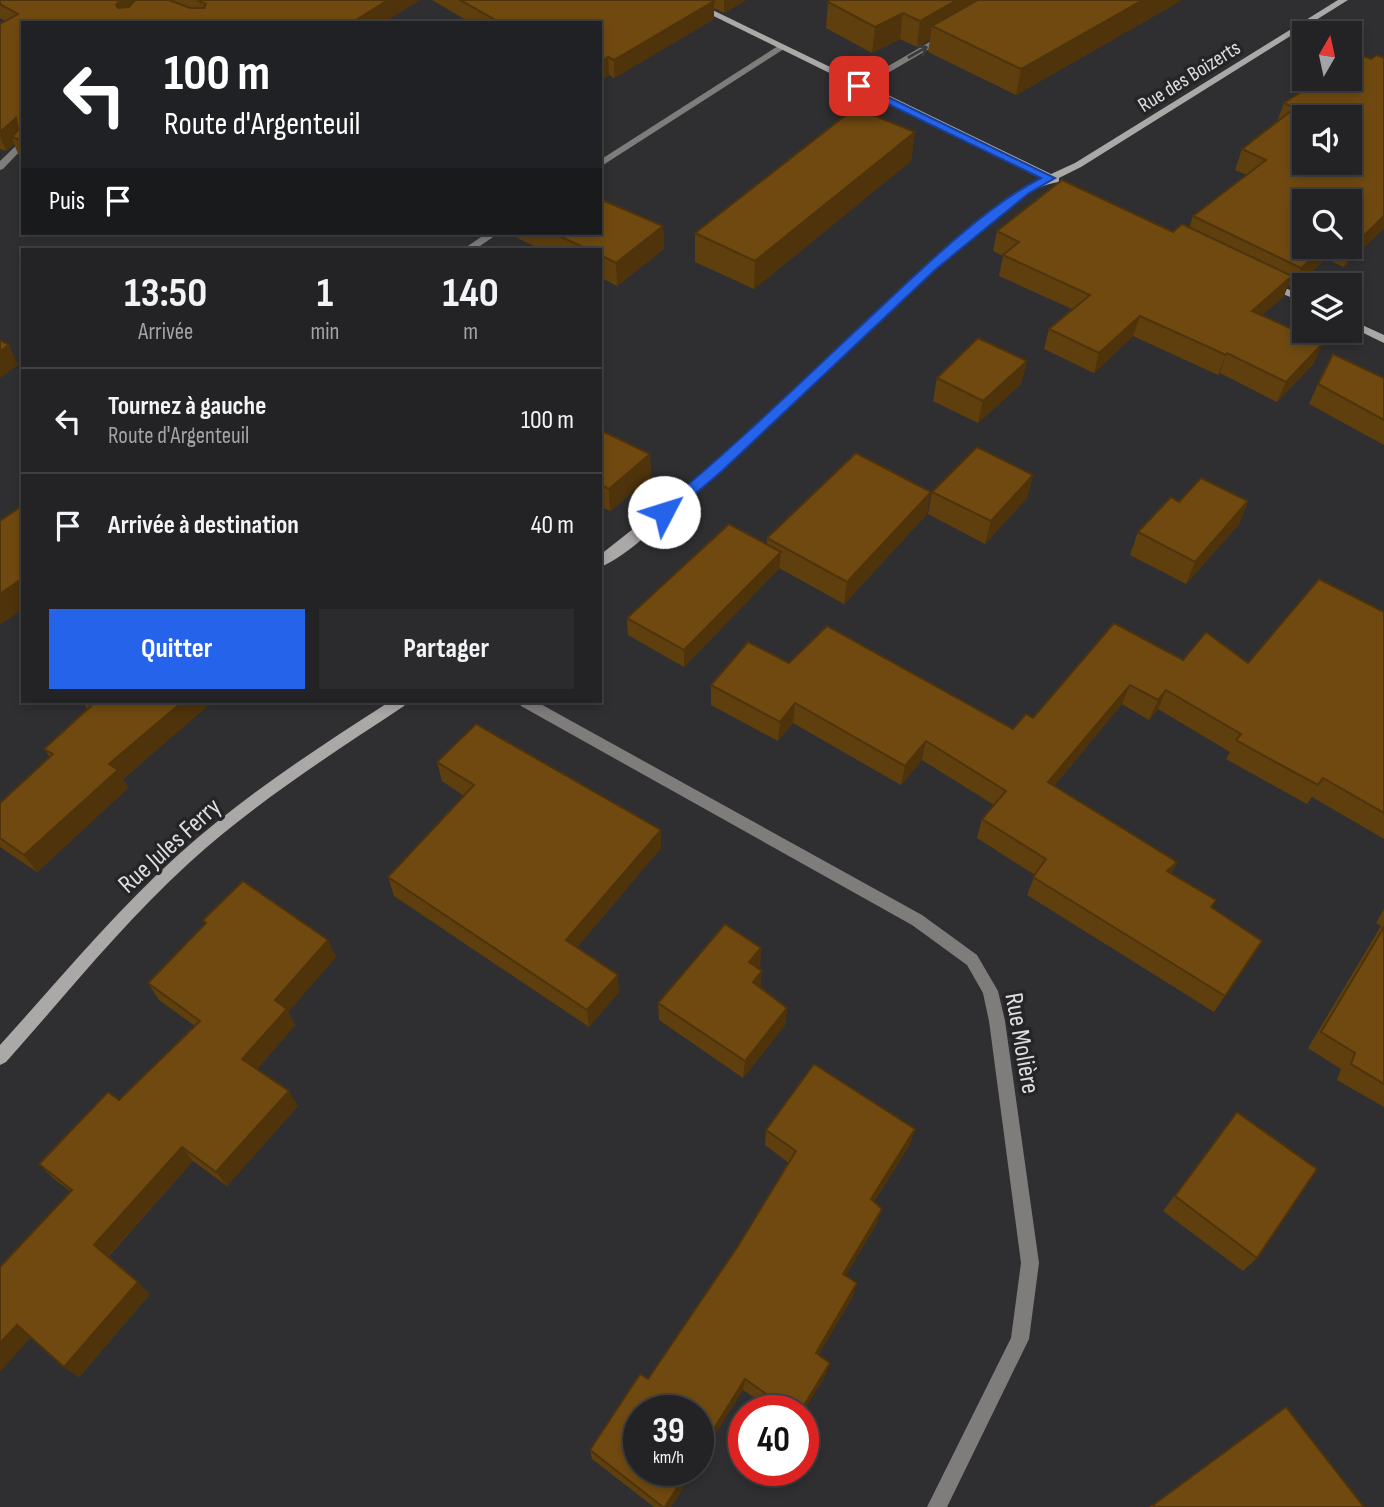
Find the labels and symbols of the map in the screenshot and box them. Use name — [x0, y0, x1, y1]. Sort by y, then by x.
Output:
north arrow — [1292, 21, 1362, 91]
street label: Rue des Boizerts — [1133, 35, 1245, 118]
one-way arrow — [907, 44, 927, 58]
pin — [829, 56, 889, 116]
position arrow — [627, 475, 701, 549]
street label: Rue Jules Ferry — [112, 792, 228, 900]
street label: Rue Molière — [997, 990, 1046, 1096]
speed limit sign: 40 — [728, 1395, 819, 1486]

